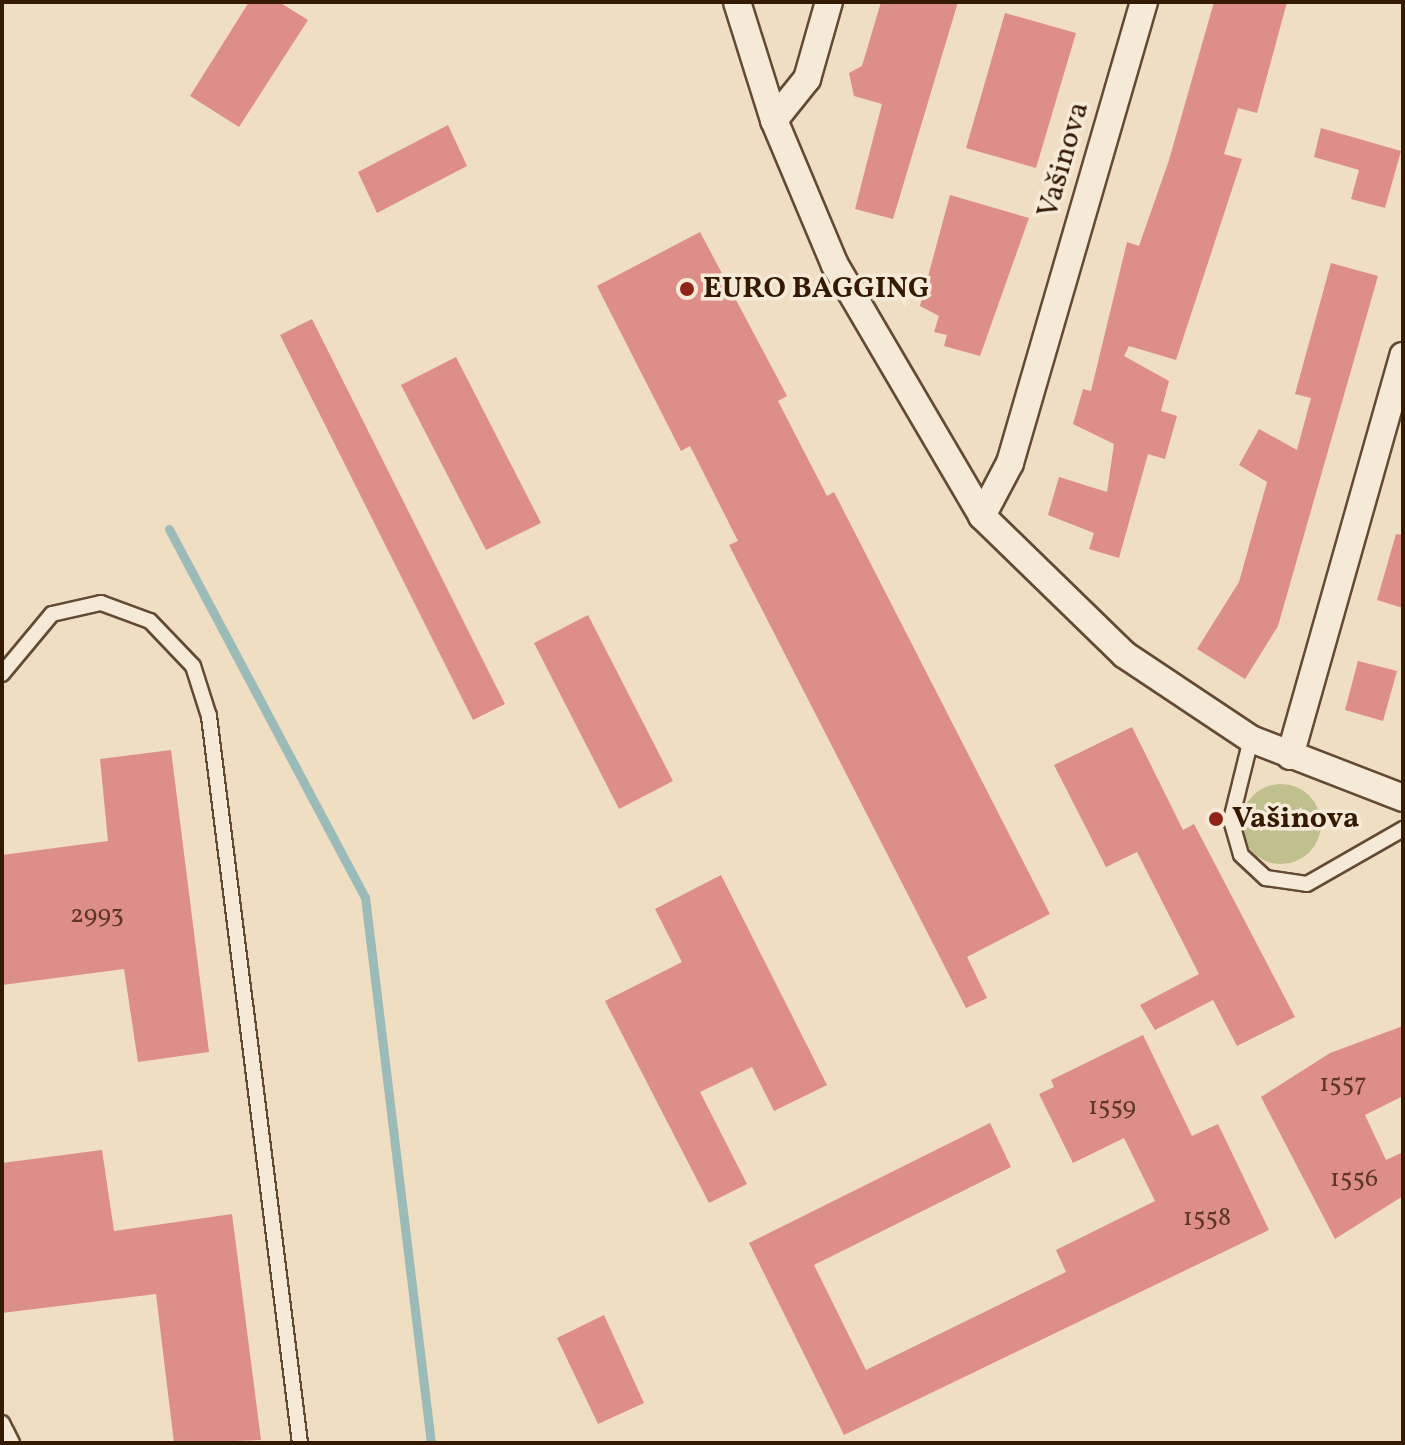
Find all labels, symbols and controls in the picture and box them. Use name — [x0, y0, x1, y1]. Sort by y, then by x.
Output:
street label: Vašinova — [1030, 98, 1098, 222]
place label: EURO BAGGING — [703, 271, 929, 307]
marker: EURO BAGGING — [678, 280, 696, 298]
place label: Vašinova — [1232, 801, 1359, 837]
marker: Vašinova — [1207, 810, 1225, 828]
house number: 2993 — [70, 900, 124, 932]
house number: 1557 — [1319, 1069, 1367, 1101]
house number: 1559 — [1088, 1092, 1136, 1124]
house number: 1556 — [1330, 1164, 1378, 1196]
house number: 1558 — [1183, 1203, 1231, 1235]

